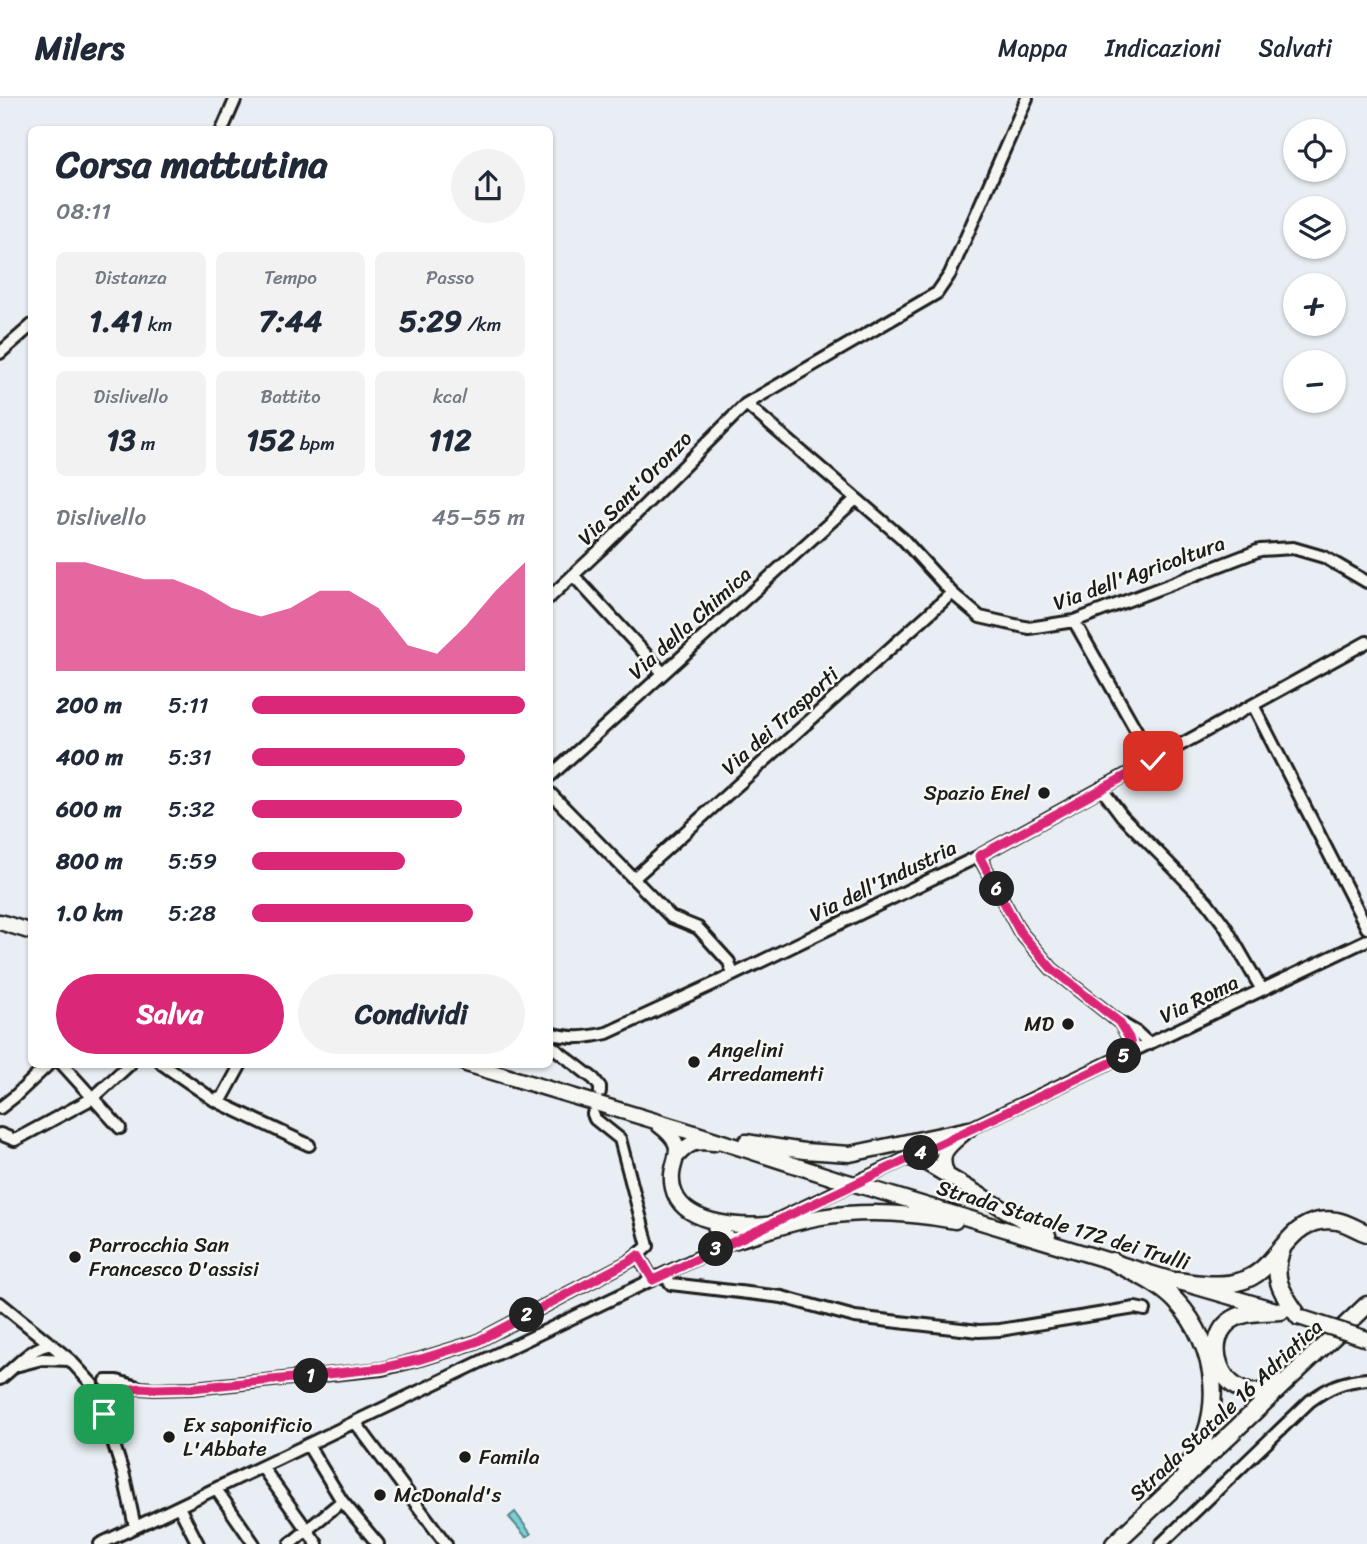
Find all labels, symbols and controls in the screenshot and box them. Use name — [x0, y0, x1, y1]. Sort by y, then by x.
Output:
text: Milers — [35, 19, 124, 77]
text: Mappa — [998, 27, 1067, 69]
text: Indicazioni — [1105, 27, 1221, 69]
text: Salvati — [1259, 27, 1332, 69]
map controls — [1283, 119, 1346, 413]
button: locate — [1283, 119, 1346, 182]
text: Corsa mattutina — [56, 131, 328, 198]
button: share — [451, 149, 525, 223]
text: 08:11 — [56, 191, 111, 232]
button: layers — [1283, 196, 1346, 259]
text: Distanza — [95, 261, 167, 294]
text: Tempo — [264, 261, 317, 294]
text: Passo — [426, 261, 474, 294]
button: + — [1283, 273, 1346, 336]
text: 1.41 — [89, 294, 143, 348]
text: 7:44 — [259, 294, 322, 348]
text: 5:29 — [399, 294, 462, 348]
text: km — [143, 308, 172, 341]
text: /km — [462, 308, 501, 341]
button: − — [1283, 350, 1346, 413]
text: Dislivello — [94, 380, 168, 413]
text: Battito — [260, 380, 321, 413]
text: kcal — [433, 380, 467, 413]
text: 13 — [106, 413, 136, 467]
text: 152 — [246, 413, 295, 467]
text: 112 — [429, 413, 472, 467]
street label: Via Sant'Oronzo — [568, 421, 702, 555]
text: m — [136, 427, 155, 460]
text: bpm — [295, 427, 335, 460]
text: Dislivello — [56, 497, 146, 538]
text: 45–55 m — [432, 497, 525, 538]
street label: Via dell'Agricoltura — [1048, 524, 1231, 622]
street label: Via della Chimica — [619, 556, 761, 689]
street label: Via dei Trasporti — [712, 656, 849, 785]
text: 200 m — [56, 685, 122, 726]
text: 5:11 — [168, 685, 209, 726]
pin — [1123, 731, 1183, 791]
text: 400 m — [56, 737, 123, 778]
text: 5:31 — [168, 737, 212, 778]
icon: check — [1134, 742, 1172, 780]
place label: Spazio Enel — [924, 774, 1031, 812]
marker: Spazio Enel — [1036, 785, 1052, 801]
text: 600 m — [56, 789, 122, 830]
text: 5:32 — [168, 789, 215, 830]
street label: Via dell'Industria — [803, 829, 964, 933]
text: 800 m — [56, 841, 123, 882]
text: 5:59 — [168, 841, 217, 882]
pin: 6 — [979, 872, 1014, 906]
text: 6 — [991, 872, 1002, 905]
text: 1.0 km — [56, 893, 123, 934]
text: 5:28 — [168, 893, 216, 934]
street label: Via Roma — [1153, 963, 1246, 1035]
button: Salva — [56, 974, 284, 1054]
button: Condividi — [298, 974, 525, 1054]
place label: MD — [1024, 1005, 1054, 1043]
marker: MD — [1060, 1016, 1076, 1032]
place label: Angelini Arredamenti — [707, 1031, 824, 1093]
pin: 5 — [1106, 1038, 1142, 1074]
text: 5 — [1118, 1039, 1129, 1072]
marker: Angelini Arredamenti — [686, 1054, 702, 1070]
pin: 4 — [904, 1136, 939, 1170]
text: 4 — [915, 1136, 926, 1169]
street label: Strada Statale 172 dei Trulli — [932, 1168, 1195, 1282]
place label: Parrocchia San Francesco D'assisi — [89, 1226, 260, 1288]
pin: 3 — [698, 1232, 734, 1266]
text: 3 — [710, 1232, 721, 1265]
marker: Parrocchia San Francesco D'assisi — [67, 1249, 83, 1265]
pin: 2 — [510, 1298, 544, 1332]
text: 2 — [521, 1298, 532, 1331]
street label: Strada Statale 16 Adriatica — [1120, 1309, 1333, 1511]
pin: 1 — [294, 1358, 328, 1394]
text: 1 — [306, 1359, 315, 1392]
pin — [74, 1384, 134, 1444]
icon: arrive — [85, 1395, 123, 1433]
place label: Ex saponificio L'Abbate — [183, 1406, 313, 1468]
marker: Ex saponificio L'Abbate — [161, 1429, 177, 1445]
place label: Famila — [479, 1438, 540, 1476]
marker: Famila — [457, 1449, 473, 1465]
place label: McDonald's — [394, 1476, 502, 1514]
marker: McDonald's — [372, 1487, 388, 1503]

